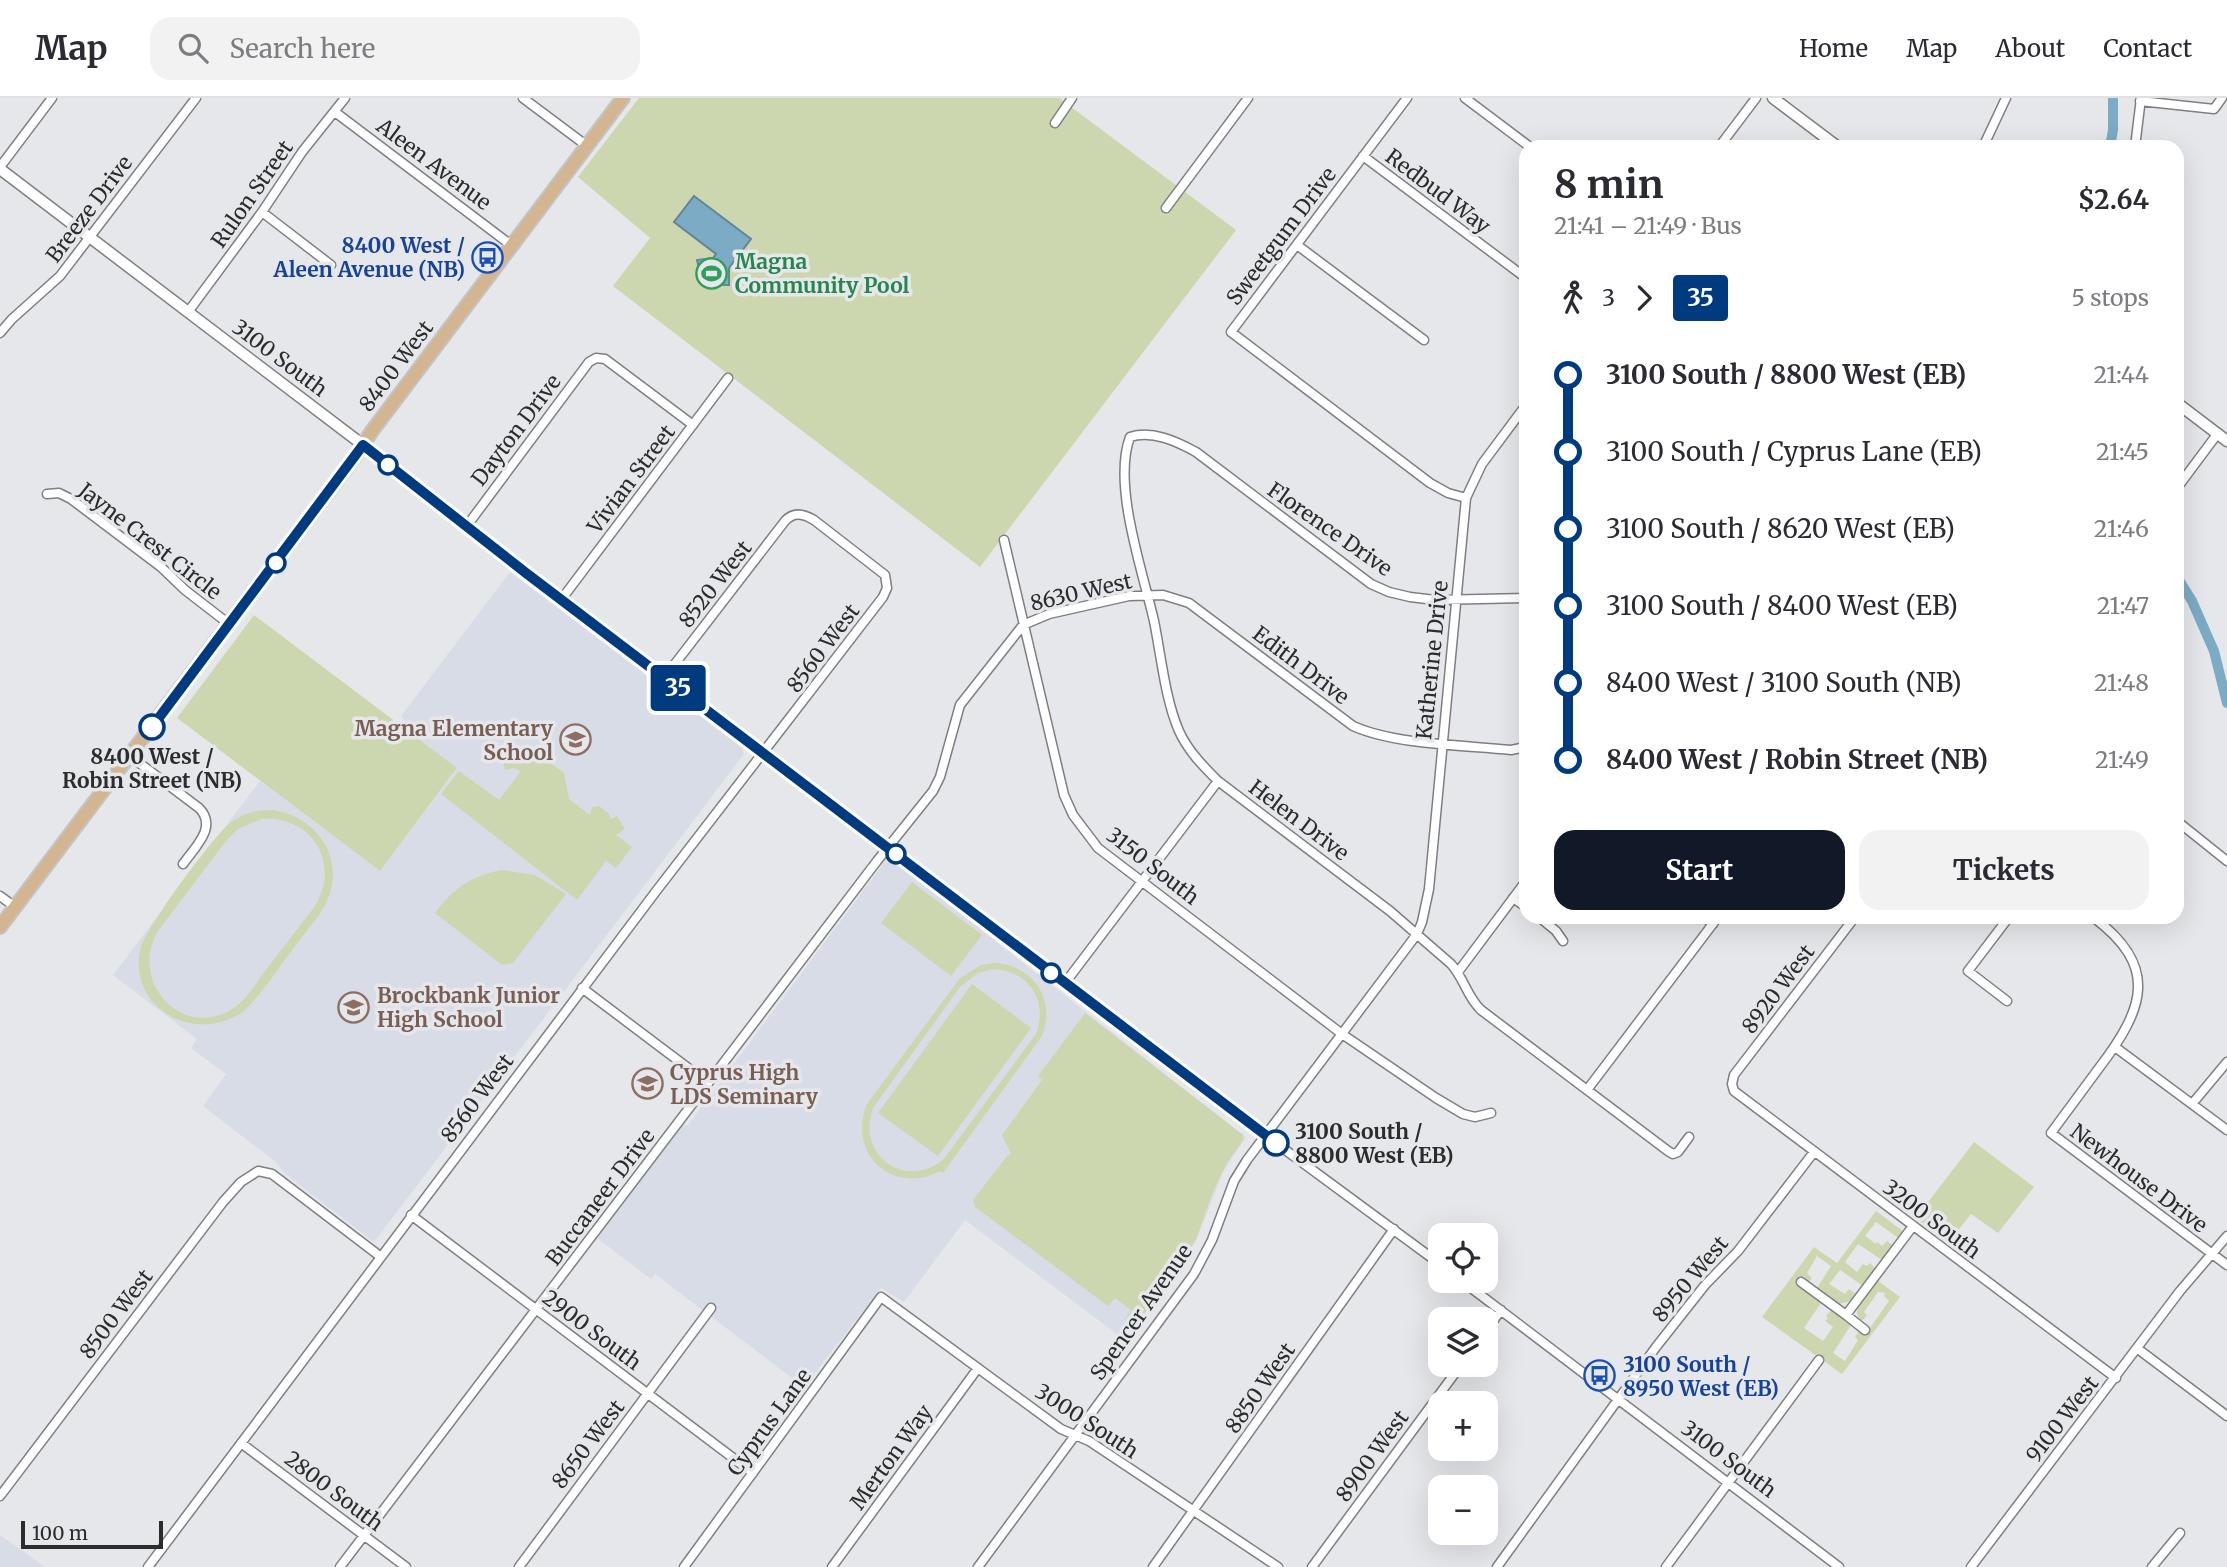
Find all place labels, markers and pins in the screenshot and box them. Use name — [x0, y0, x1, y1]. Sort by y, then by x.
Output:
place label: 8400 West / Aleen Avenue (NB) — [273, 232, 465, 283]
bus stop icon: 8400 West / Aleen Avenue (NB) — [471, 240, 505, 274]
place label: Magna Community Pool — [735, 248, 910, 299]
sports icon: Magna Community Pool — [695, 256, 729, 290]
unlabelled marker — [378, 455, 398, 475]
unlabelled marker — [266, 553, 286, 573]
marker: 8400 West / Robin Street (NB) — [139, 714, 165, 740]
place label: Magna Elementary School — [354, 715, 554, 766]
school or university icon: Magna Elementary School — [559, 723, 593, 757]
place label: 8400 West / Robin Street (NB) — [62, 743, 242, 794]
unlabelled marker — [886, 844, 906, 864]
unlabelled marker — [1041, 963, 1061, 983]
place label: Brockbank Junior High School — [377, 982, 560, 1033]
school or university icon: Brockbank Junior High School — [337, 990, 371, 1024]
place label: Cyprus High LDS Seminary — [670, 1059, 818, 1110]
school or university icon: Cyprus High LDS Seminary — [630, 1067, 664, 1101]
place label: 3100 South / 8800 West (EB) — [1295, 1118, 1453, 1169]
marker: 3100 South / 8800 West (EB) — [1263, 1130, 1289, 1156]
place label: 3100 South / 8950 West (EB) — [1623, 1351, 1779, 1402]
bus stop icon: 3100 South / 8950 West (EB) — [1583, 1359, 1617, 1393]

